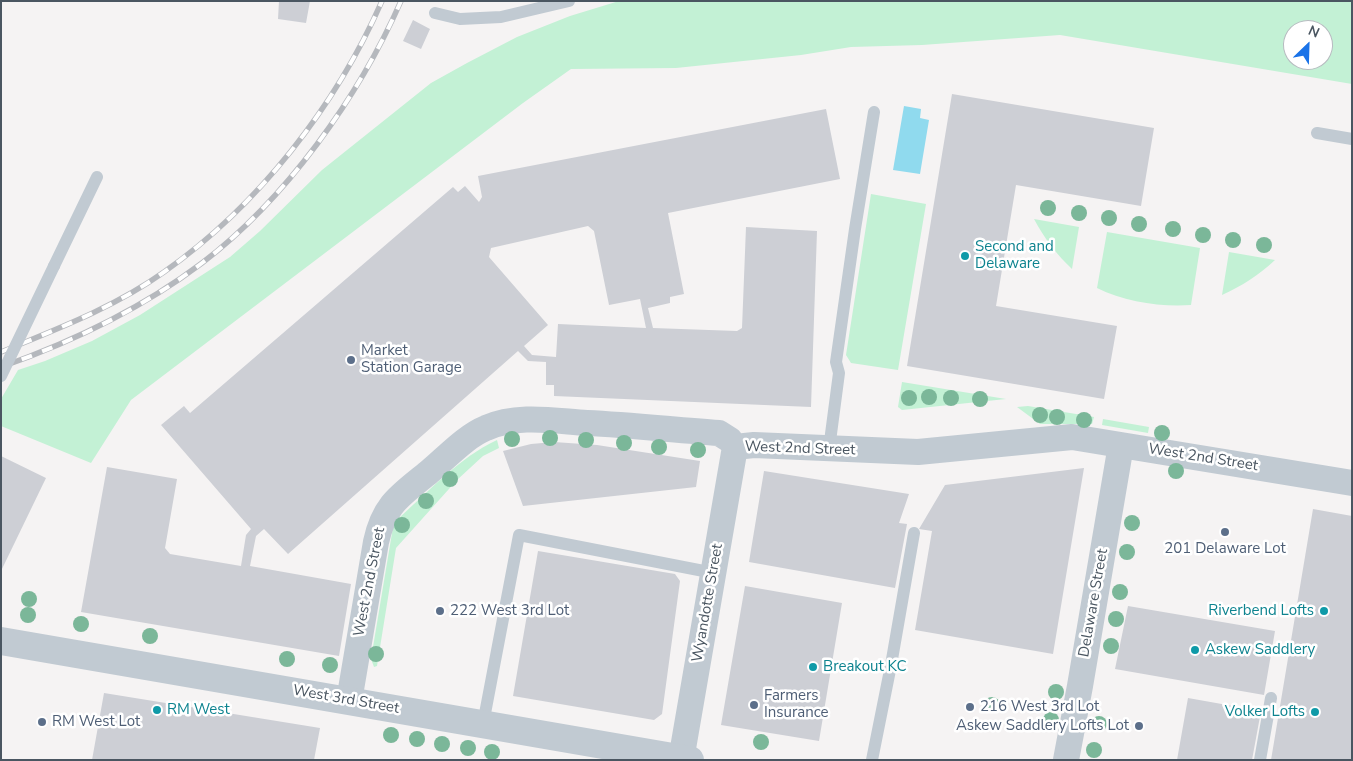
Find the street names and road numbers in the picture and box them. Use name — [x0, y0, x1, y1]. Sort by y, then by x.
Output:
street label: West 2nd Street — [744, 438, 856, 460]
street label: West 2nd Street — [1147, 440, 1259, 476]
street label: West 2nd Street — [351, 526, 389, 638]
street label: Wyandotte Street — [689, 542, 727, 664]
street label: Delaware Street — [1076, 547, 1112, 659]
street label: West 3rd Street — [291, 682, 401, 718]

